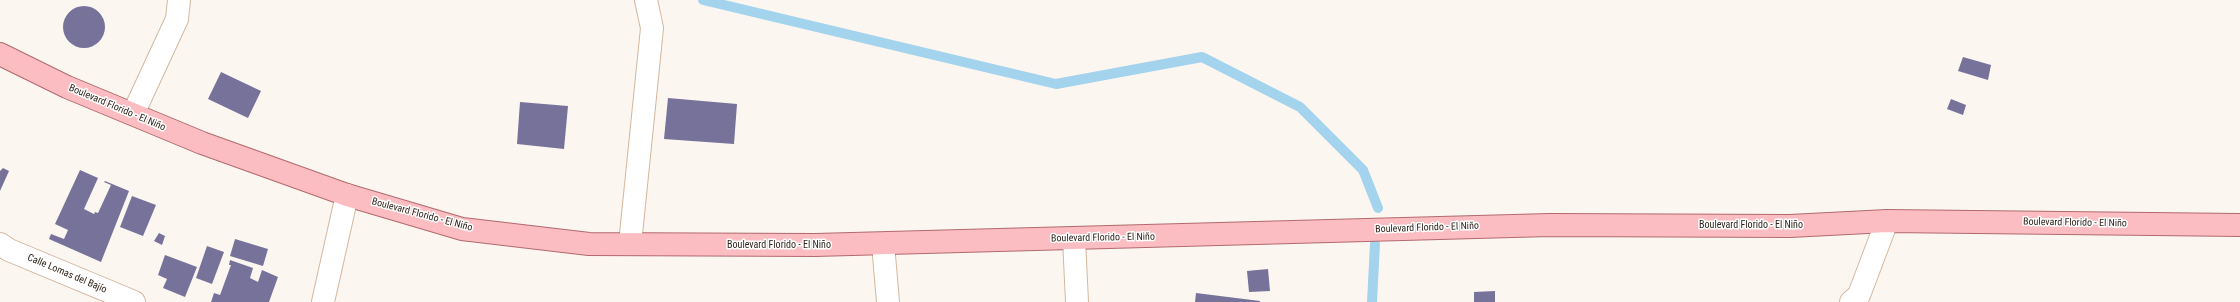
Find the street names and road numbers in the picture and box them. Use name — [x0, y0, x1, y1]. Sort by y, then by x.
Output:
street label: Boulevard Florido - El Niño — [67, 82, 167, 134]
street label: Boulevard Florido - El Niño — [370, 196, 474, 234]
street label: Boulevard Florido - El Niño — [2023, 216, 2127, 230]
street label: Boulevard Florido - El Niño — [1699, 219, 1803, 231]
street label: Boulevard Florido - El Niño — [1375, 220, 1479, 236]
street label: Boulevard Florido - El Niño — [1051, 231, 1155, 245]
street label: Boulevard Florido - El Niño — [727, 239, 831, 251]
street label: Calle Lomas del Bajío — [25, 252, 109, 296]

